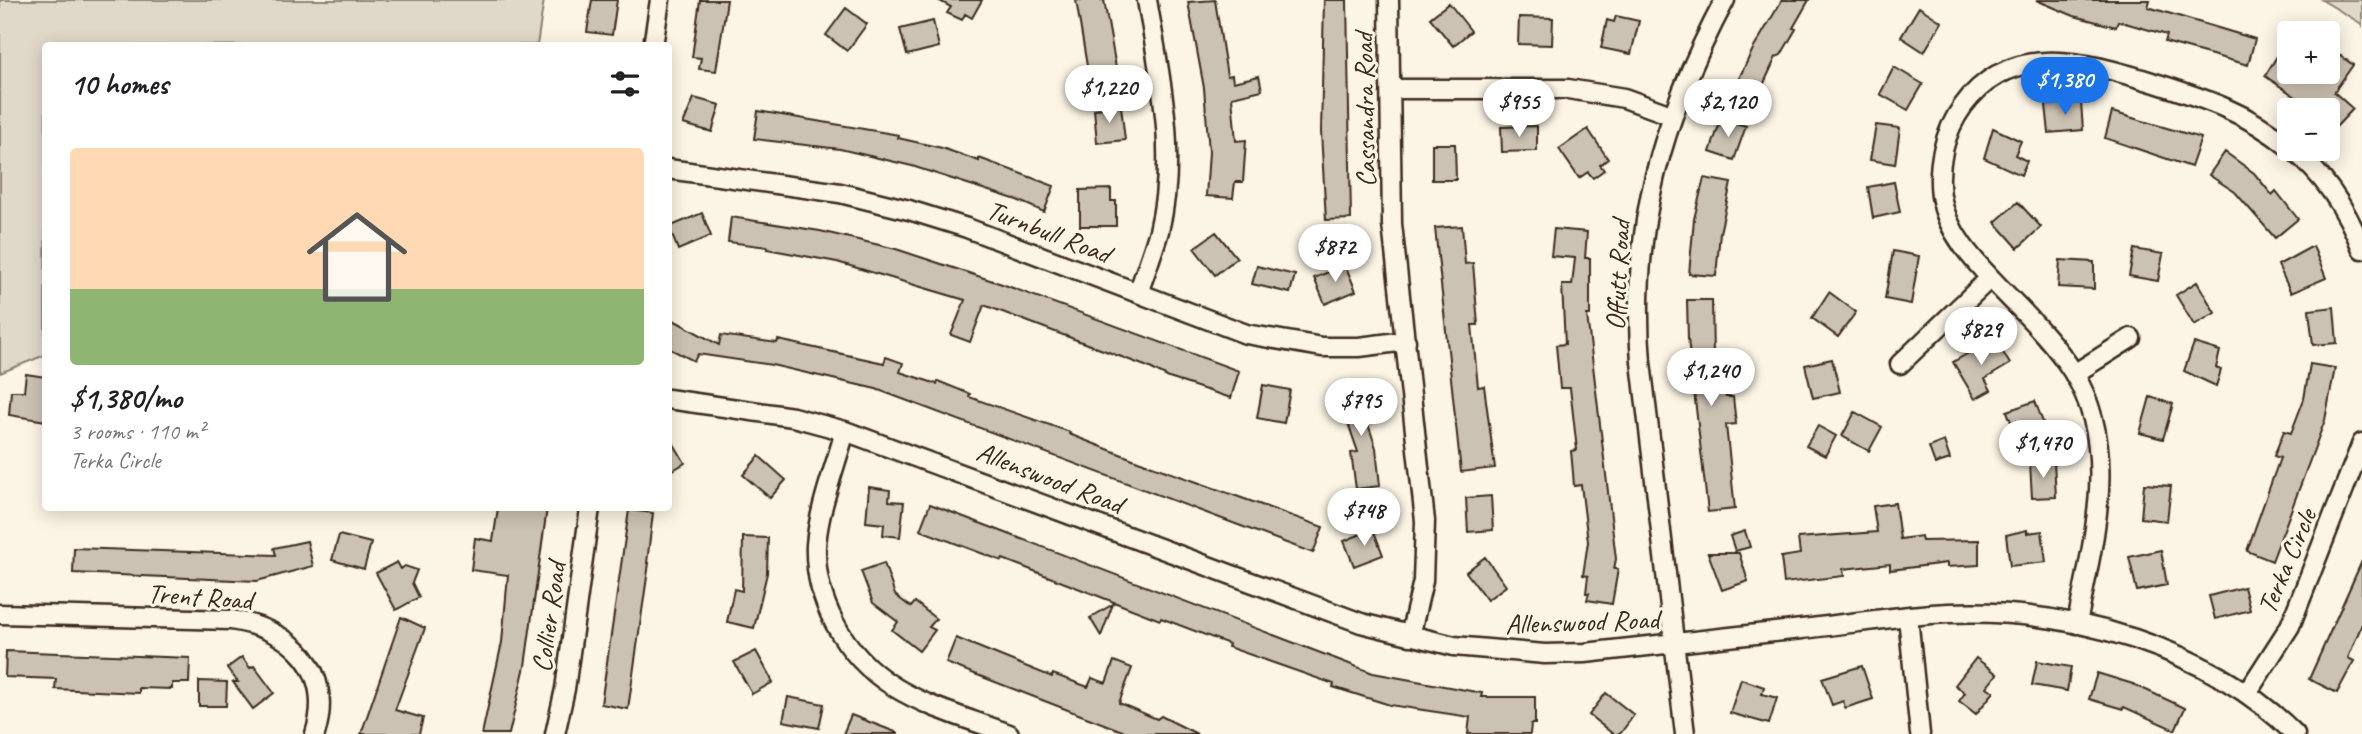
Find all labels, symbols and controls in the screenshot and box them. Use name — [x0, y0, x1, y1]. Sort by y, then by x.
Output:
map controls — [2277, 21, 2340, 161]
button: + — [2277, 21, 2340, 84]
street label: Cassandra Road — [1346, 28, 1383, 188]
pin: $1,380 — [2008, 58, 2122, 117]
text: 10 homes — [70, 65, 168, 103]
icon: filters — [606, 65, 644, 103]
text: $1,380 — [2037, 65, 2093, 94]
pin: $1,220 — [1052, 66, 1166, 125]
text: $1,220 — [1081, 73, 1137, 102]
pin: $955 — [1478, 80, 1560, 139]
pin: $2,120 — [1671, 80, 1785, 139]
text: $955 — [1499, 87, 1539, 116]
text: $2,120 — [1700, 87, 1756, 116]
button: − — [2277, 98, 2340, 161]
street label: Turnbull Road — [982, 192, 1120, 273]
icon: home — [294, 194, 420, 320]
street label: Offutt Road — [1597, 215, 1638, 331]
pin: $872 — [1294, 224, 1376, 284]
text: $872 — [1314, 232, 1356, 261]
pin: $829 — [1940, 308, 2022, 367]
text: $829 — [1960, 315, 2002, 344]
pin: $1,240 — [1654, 348, 1768, 408]
text: $1,240 — [1683, 356, 1739, 385]
pin: $795 — [1320, 378, 1402, 438]
text: $1,380/mo — [70, 379, 182, 417]
text: $795 — [1341, 386, 1381, 415]
text: 3 rooms · 110 m² — [70, 417, 205, 446]
pin: $1,470 — [1986, 420, 2100, 480]
text: $1,470 — [2015, 428, 2071, 457]
street label: Allenswood Road — [972, 434, 1132, 523]
text: Terka Circle — [70, 446, 161, 475]
pin: $748 — [1323, 489, 1405, 548]
text: $748 — [1343, 496, 1385, 525]
street label: Terka Circle — [2249, 502, 2325, 619]
street label: Collier Road — [523, 556, 574, 674]
street label: Trent Road — [147, 575, 257, 618]
street label: Allenswood Road — [1505, 601, 1663, 642]

